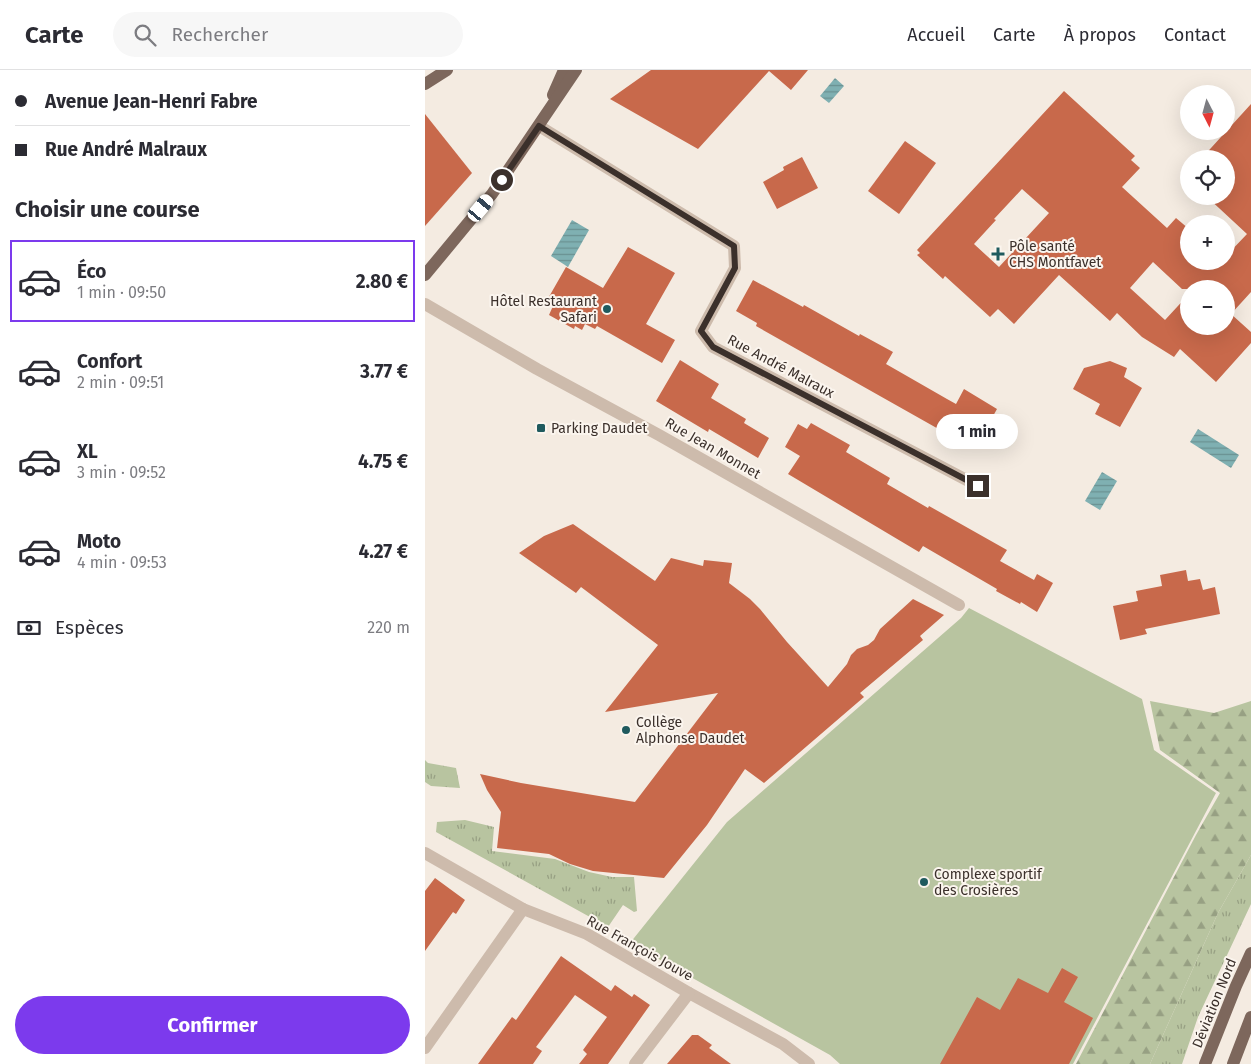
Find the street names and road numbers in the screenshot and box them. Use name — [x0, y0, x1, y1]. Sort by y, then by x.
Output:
street label: Rue André Malraux — [724, 331, 837, 402]
street label: Rue Jean Monnet — [662, 414, 764, 483]
street label: Rue François Jouve — [584, 912, 696, 985]
street label: Déviation Nord — [1189, 956, 1240, 1051]

